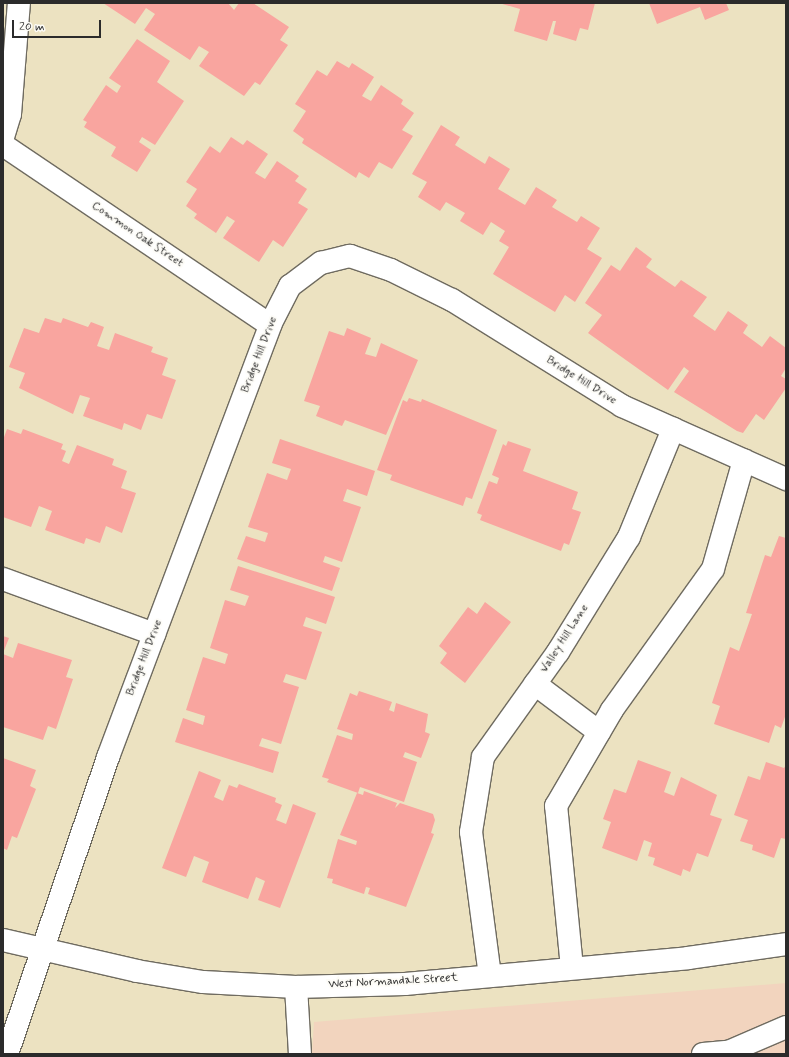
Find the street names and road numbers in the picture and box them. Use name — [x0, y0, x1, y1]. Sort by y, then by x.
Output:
street label: Common Oak Street — [88, 198, 186, 272]
street label: Bridge Hill Drive — [239, 315, 281, 395]
street label: Bridge Hill Drive — [543, 353, 619, 409]
street label: Valley Hill Lane — [538, 602, 592, 676]
street label: Bridge Hill Drive — [124, 618, 166, 698]
street label: West Normandale Street — [328, 971, 458, 993]

